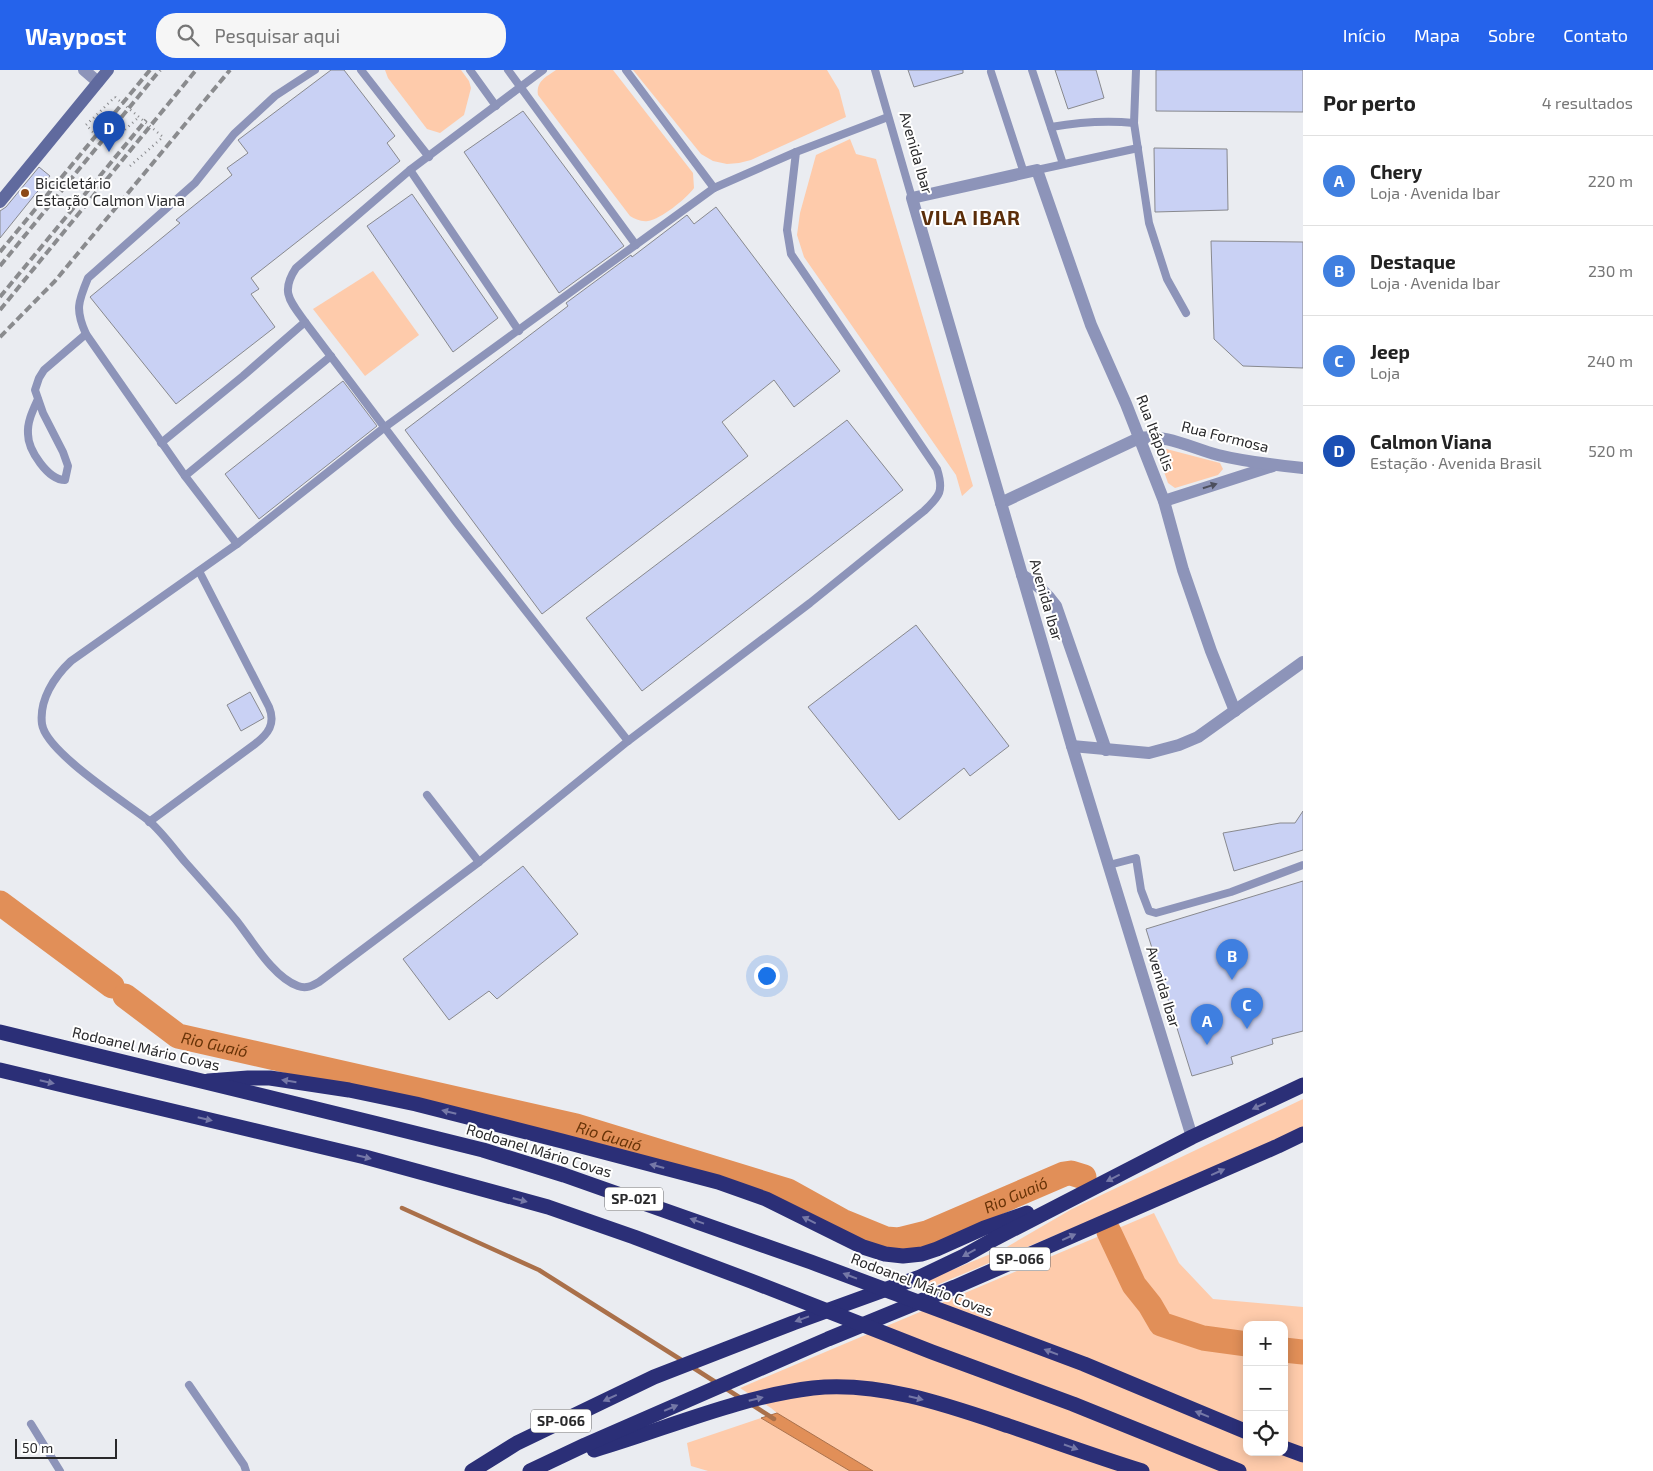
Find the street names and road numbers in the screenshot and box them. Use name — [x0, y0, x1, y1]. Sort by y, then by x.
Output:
street label: Avenida Ibar — [897, 110, 937, 196]
street label: Rua Itápolis — [1133, 392, 1179, 473]
street label: Rua Formosa — [1180, 416, 1271, 456]
street label: Avenida Ibar — [1027, 557, 1067, 643]
street label: Avenida Ibar — [1143, 944, 1185, 1030]
street label: Rodoanel Mário Covas — [71, 1022, 222, 1074]
street label: Rodoanel Mário Covas — [464, 1119, 614, 1181]
road number: SP-021 — [605, 1188, 663, 1210]
road number: SP-066 — [990, 1248, 1050, 1270]
street label: Rodoanel Mário Covas — [849, 1249, 996, 1320]
road number: SP-066 — [531, 1410, 591, 1432]

